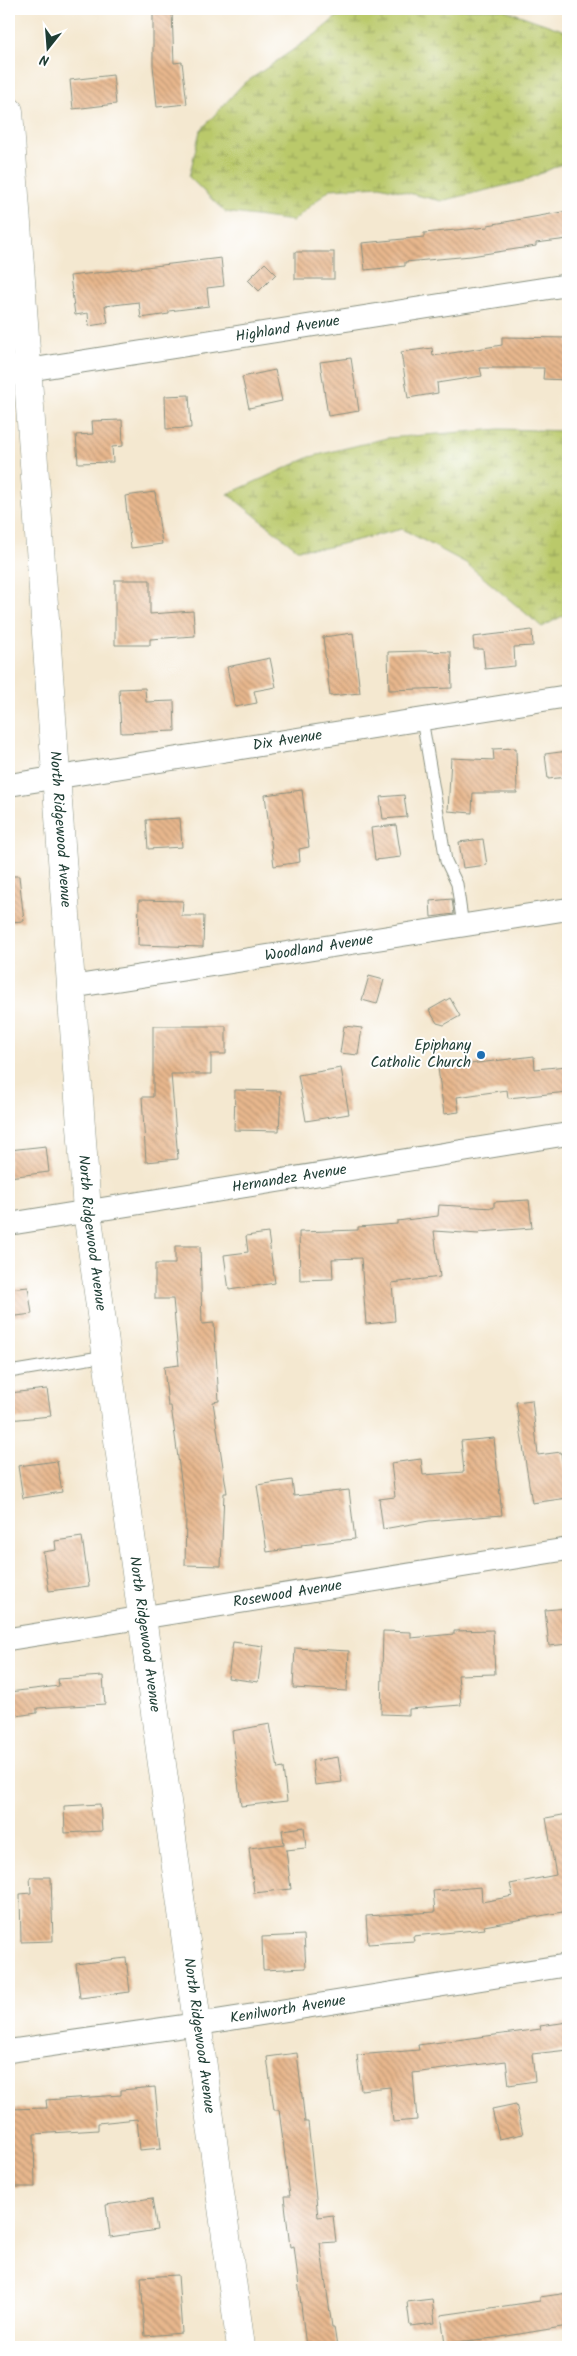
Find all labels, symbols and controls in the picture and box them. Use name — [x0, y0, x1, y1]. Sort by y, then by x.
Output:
north arrow — [22, 22, 72, 72]
text: N — [37, 48, 52, 71]
street label: Highland Avenue — [234, 309, 342, 349]
street label: Dix Avenue — [251, 723, 324, 758]
street label: North Ridgewood Avenue — [42, 750, 77, 909]
street label: Woodland Avenue — [263, 928, 375, 968]
place label: Epiphany Catholic Church — [370, 1034, 472, 1075]
marker: Epiphany Catholic Church — [475, 1049, 487, 1061]
street label: North Ridgewood Avenue — [71, 1154, 112, 1313]
street label: Hernandez Avenue — [230, 1158, 349, 1200]
street label: North Ridgewood Avenue — [122, 1555, 167, 1714]
street label: Rosewood Avenue — [231, 1574, 344, 1615]
street label: North Ridgewood Avenue — [176, 1956, 221, 2115]
street label: Kenilworth Avenue — [228, 1989, 348, 2031]

